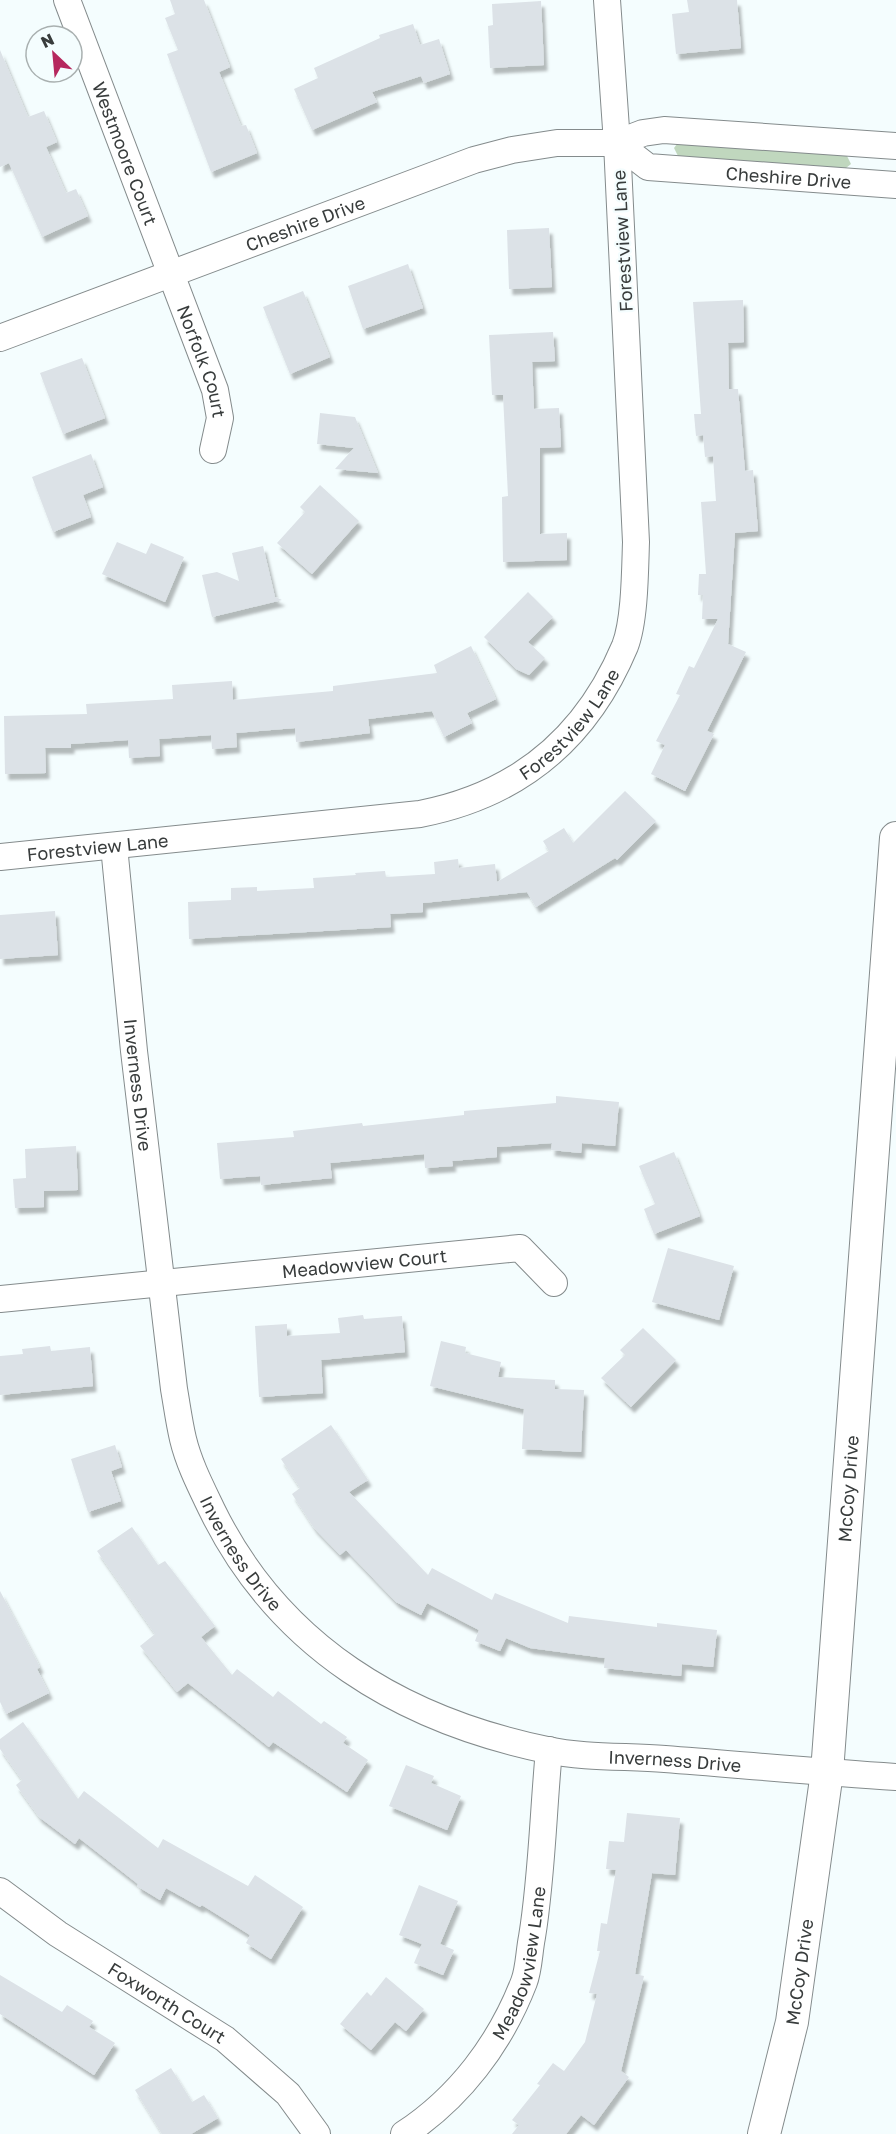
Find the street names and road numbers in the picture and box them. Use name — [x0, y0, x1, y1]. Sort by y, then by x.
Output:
street label: Westmoore Court — [88, 79, 162, 228]
street label: Cheshire Drive — [725, 162, 852, 193]
street label: Forestview Lane — [607, 169, 637, 313]
street label: Cheshire Drive — [242, 191, 368, 256]
street label: Norfolk Court — [173, 302, 231, 419]
street label: Forestview Lane — [515, 665, 624, 784]
street label: Forestview Lane — [26, 829, 169, 865]
street label: Inverness Drive — [120, 1017, 157, 1152]
street label: Meadowview Court — [281, 1244, 448, 1282]
street label: McCoy Drive — [833, 1434, 863, 1543]
street label: Inverness Drive — [196, 1492, 287, 1615]
street label: Inverness Drive — [608, 1746, 742, 1776]
street label: Meadowview Lane — [487, 1885, 549, 2043]
street label: McCoy Drive — [781, 1917, 817, 2027]
street label: Foxworth Court — [104, 1957, 230, 2048]

